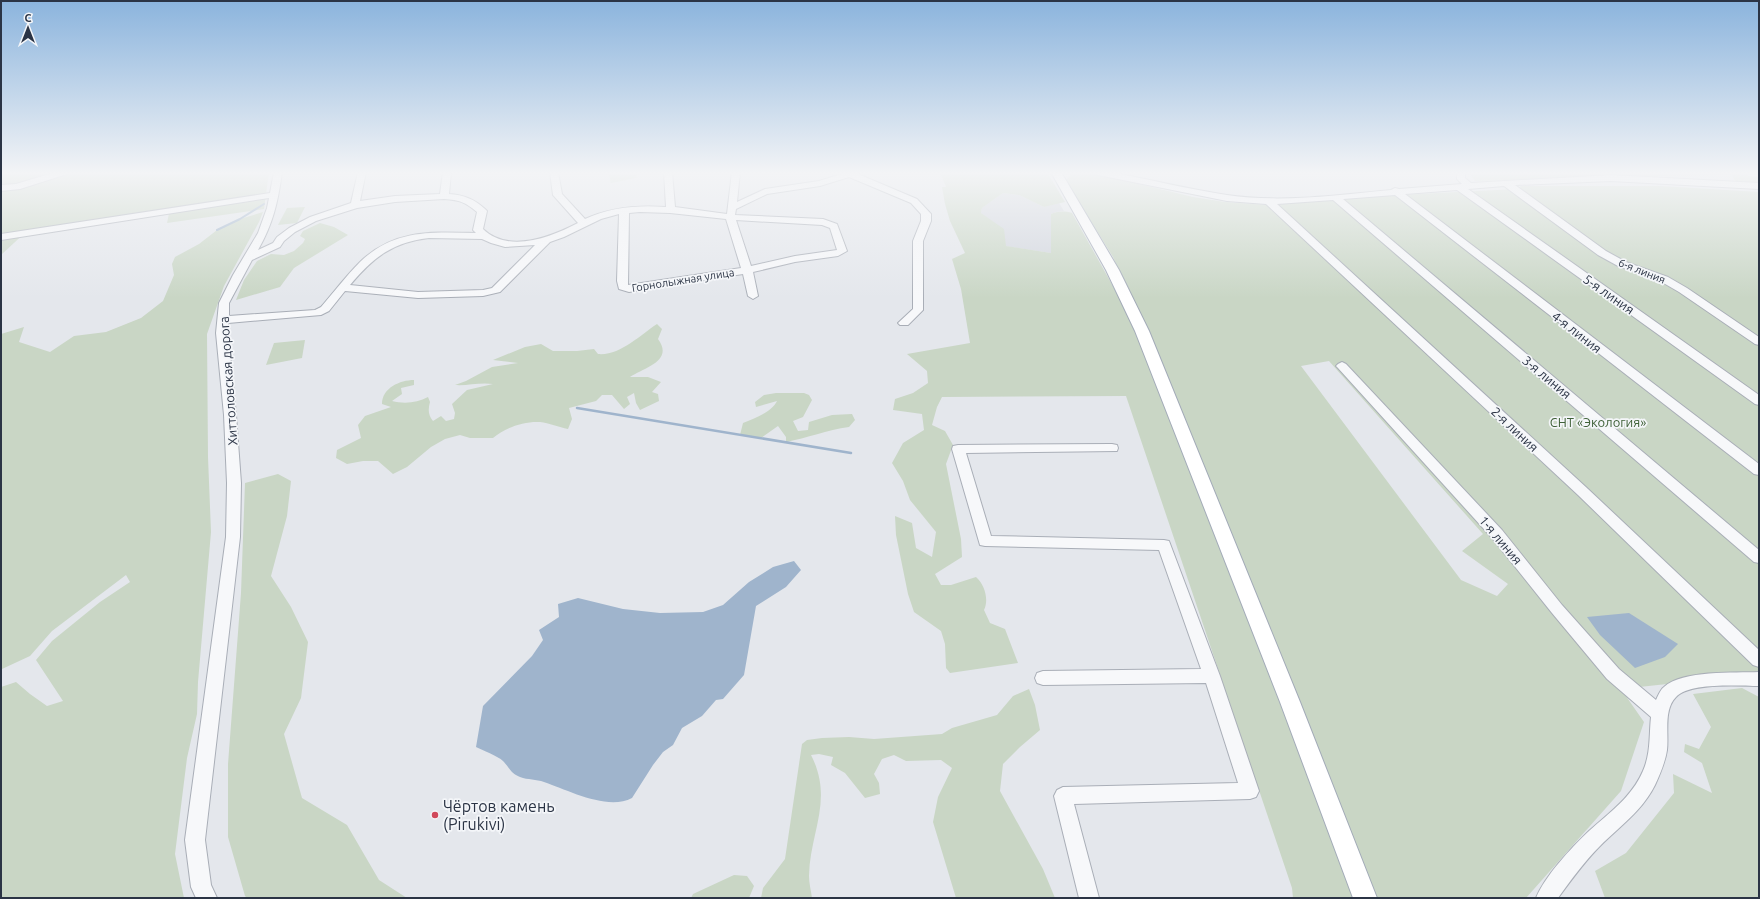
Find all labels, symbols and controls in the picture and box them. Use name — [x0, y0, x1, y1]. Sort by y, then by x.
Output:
north arrow — [8, 8, 48, 48]
text: С — [24, 12, 32, 24]
street label: 6-я линия — [1617, 256, 1667, 286]
street label: Горнолыжная улица — [631, 266, 735, 294]
street label: 5-я линия — [1581, 271, 1637, 317]
street label: 4-я линия — [1550, 308, 1604, 356]
street label: Хиттоловская дорога — [217, 316, 239, 446]
street label: 3-я линия — [1520, 353, 1574, 401]
street label: 2-я линия — [1489, 404, 1541, 454]
park label: СНТ «Экология» — [1550, 415, 1646, 429]
street label: 1-я линия — [1477, 513, 1525, 567]
place label: Чёртов камень (Pirukivi) — [443, 797, 555, 834]
marker: Чёртов камень (Pirukivi) — [430, 810, 440, 820]

